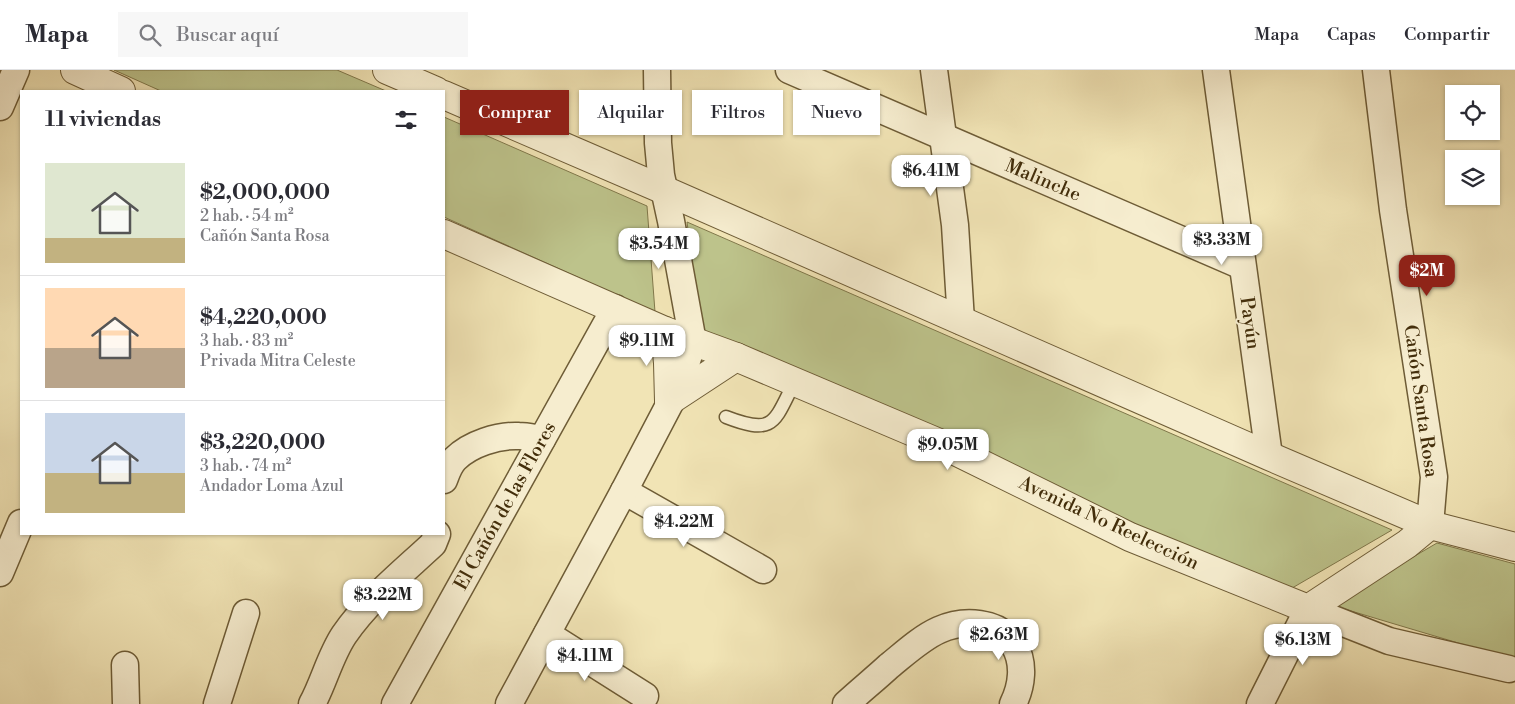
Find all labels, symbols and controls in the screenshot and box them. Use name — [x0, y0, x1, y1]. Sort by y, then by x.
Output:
search box — [118, 12, 468, 57]
text: Mapa — [25, 20, 88, 50]
icon: search — [136, 21, 164, 49]
text: Buscar aquí — [176, 23, 279, 47]
text: Mapa — [1255, 23, 1299, 46]
text: Capas — [1327, 23, 1376, 46]
text: Compartir — [1404, 23, 1490, 46]
map controls — [1445, 85, 1500, 205]
button: locate — [1445, 85, 1500, 140]
chip: Comprar — [460, 90, 569, 135]
chip: Alquilar — [579, 90, 682, 135]
chip: Filtros — [692, 90, 783, 135]
chip: Nuevo — [793, 90, 880, 135]
icon: filters — [392, 106, 420, 134]
text: 11 viviendas — [45, 107, 161, 133]
button: layers — [1445, 150, 1500, 205]
street label: Malinche — [1001, 153, 1085, 207]
pin: $6.41M — [890, 154, 972, 197]
text: $6.41M — [902, 161, 960, 181]
text: $2,000,000 — [200, 180, 330, 206]
icon: home — [85, 183, 145, 243]
text: 2 hab. · 54 m² — [200, 206, 294, 226]
pin: $3.33M — [1181, 224, 1263, 266]
text: Cañón Santa Rosa — [200, 226, 330, 246]
pin: $3.54M — [618, 228, 700, 270]
text: $3.33M — [1193, 230, 1251, 250]
text: $3.54M — [629, 234, 689, 254]
pin: $2M — [1403, 254, 1451, 297]
text: $2M — [1410, 261, 1444, 281]
street label: Payún — [1234, 295, 1266, 351]
text: $4,220,000 — [200, 305, 327, 331]
icon: home — [85, 308, 145, 368]
street label: Cañón Santa Rosa — [1398, 323, 1444, 479]
pin: $9.11M — [606, 324, 688, 367]
text: 3 hab. · 83 m² — [200, 331, 293, 351]
text: $9.11M — [620, 331, 674, 351]
text: Privada Mitra Celeste — [200, 351, 356, 371]
street label: El Cañón de las Flores — [449, 417, 561, 595]
pin: $9.05M — [907, 428, 989, 471]
text: $3,220,000 — [200, 430, 325, 456]
icon: home — [85, 433, 145, 493]
text: $9.05M — [918, 435, 978, 455]
text: 3 hab. · 74 m² — [200, 456, 291, 476]
street label: Avenida No Reelección — [1014, 470, 1203, 575]
text: Andador Loma Azul — [200, 476, 344, 496]
pin: $4.22M — [643, 506, 725, 548]
text: $4.22M — [654, 512, 714, 532]
pin: $3.22M — [342, 578, 424, 621]
text: $3.22M — [354, 585, 412, 605]
pin: $2.63M — [958, 618, 1040, 661]
pin: $6.13M — [1262, 624, 1344, 666]
text: $2.63M — [970, 625, 1028, 645]
text: $6.13M — [1275, 630, 1331, 650]
pin: $4.11M — [544, 640, 626, 682]
text: $4.11M — [557, 646, 613, 666]

